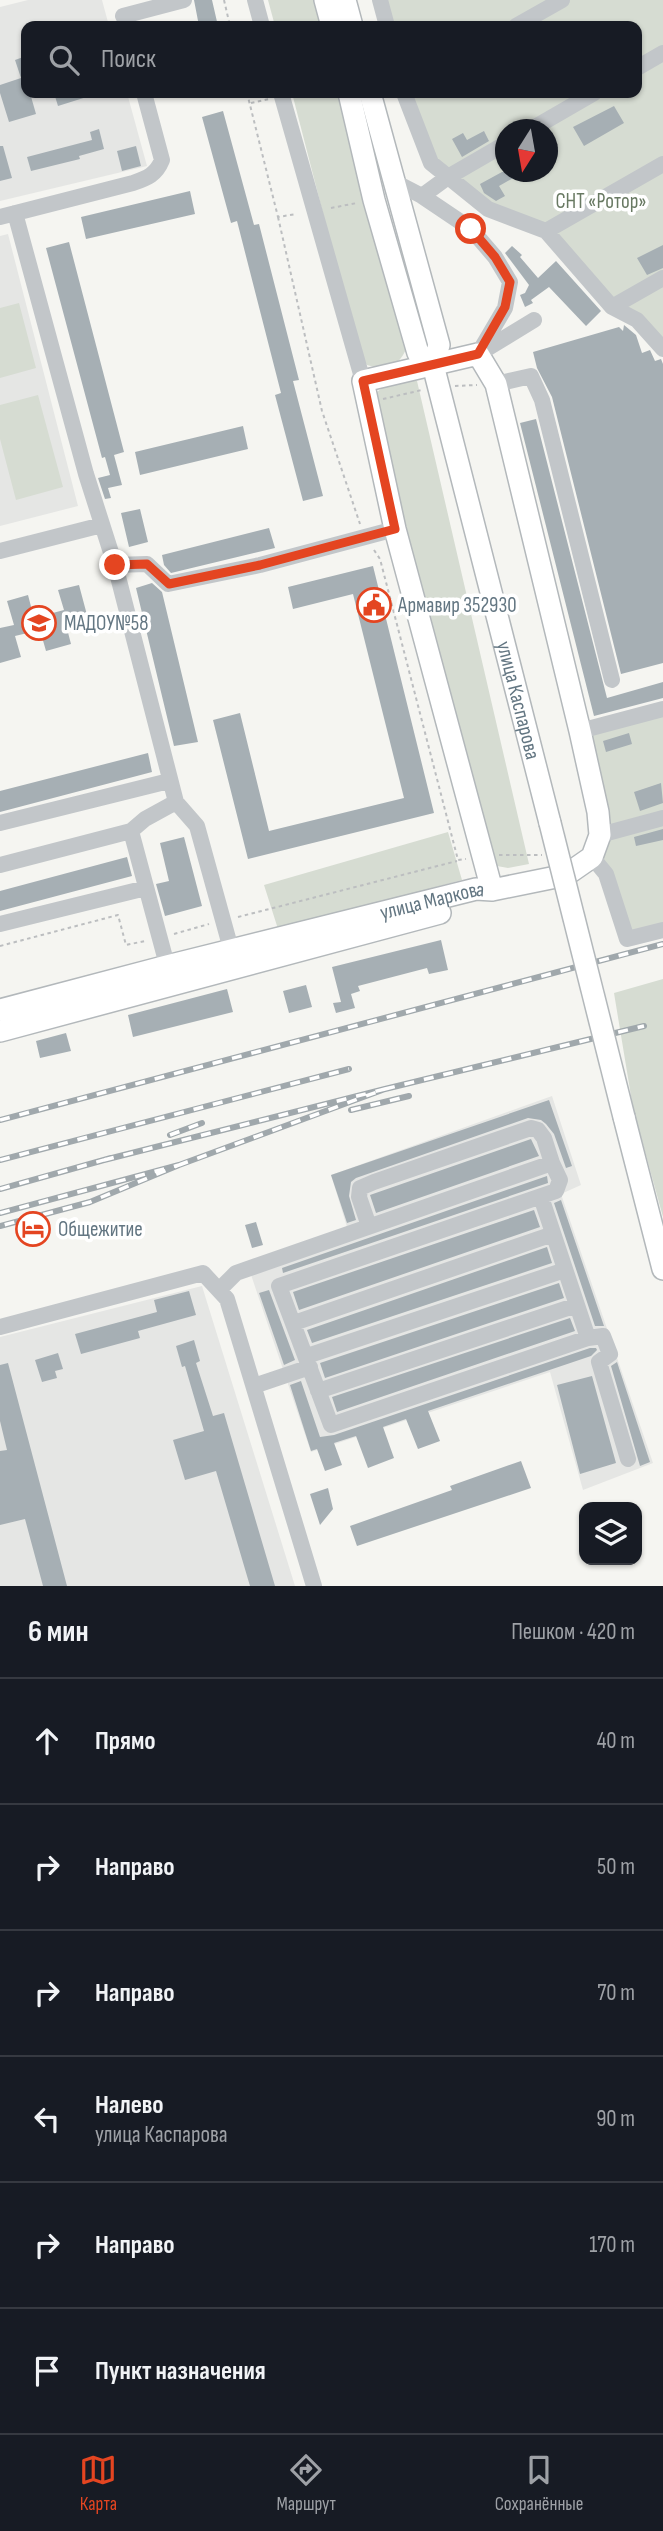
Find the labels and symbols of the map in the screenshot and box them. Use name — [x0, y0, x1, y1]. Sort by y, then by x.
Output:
north arrow — [495, 119, 558, 182]
park label: СНТ «Ротор» — [555, 189, 647, 214]
route start — [455, 213, 486, 244]
route end — [99, 549, 130, 580]
public building icon: Армавир 352930 — [355, 586, 393, 624]
place label: Армавир 352930 — [397, 593, 517, 618]
school or university icon: МАДОУ№58 — [20, 604, 58, 642]
place label: МАДОУ№58 — [64, 611, 148, 636]
street label: улица Каспарова — [491, 638, 545, 762]
street label: улица Маркова — [377, 877, 485, 925]
hotel icon: Общежитие — [14, 1210, 52, 1248]
place label: Общежитие — [58, 1217, 143, 1242]

